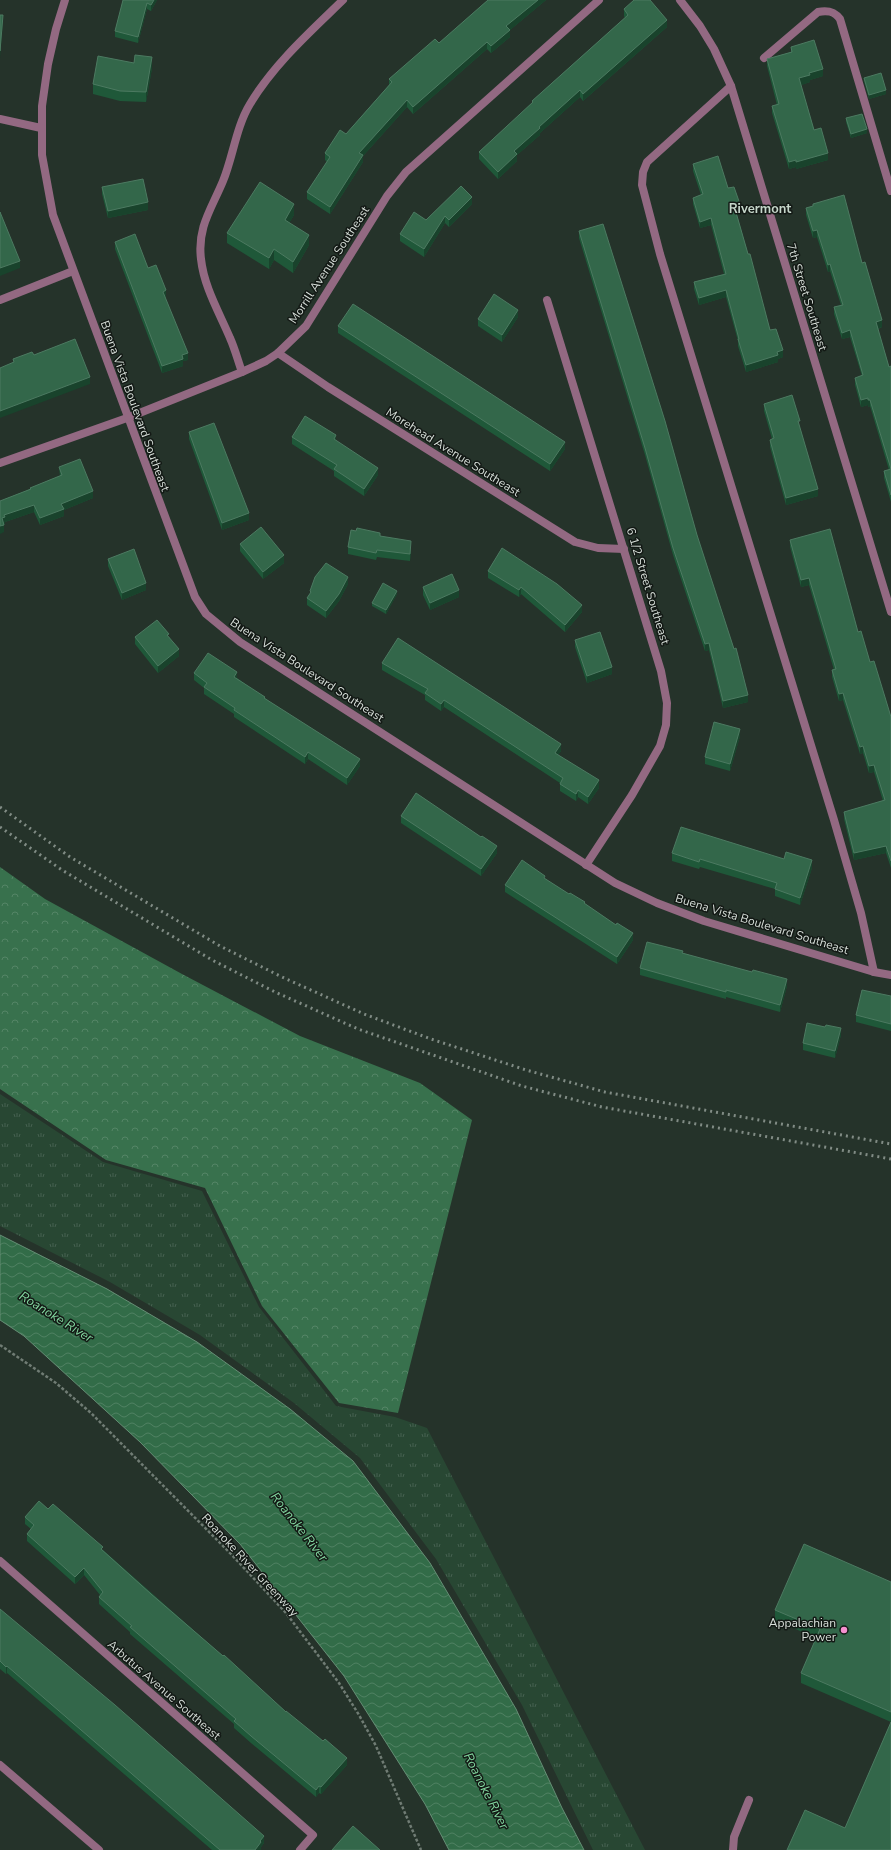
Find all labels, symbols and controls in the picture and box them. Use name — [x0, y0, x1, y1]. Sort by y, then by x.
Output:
district label: Rivermont — [729, 200, 792, 218]
street label: Morrill Avenue Southeast — [285, 203, 373, 327]
street label: 7th Street Southeast — [783, 241, 831, 353]
street label: Buena Vista Boulevard Southeast — [97, 319, 174, 494]
street label: Morehead Avenue Southeast — [383, 404, 524, 500]
street label: 6 1/2 Street Southeast — [623, 526, 674, 647]
street label: Buena Vista Boulevard Southeast — [227, 614, 388, 726]
street label: Buena Vista Boulevard Southeast — [673, 890, 851, 958]
water label: Roanoke River — [16, 1287, 97, 1347]
water label: Roanoke River — [266, 1488, 332, 1566]
street label: Roanoke River Greenway — [198, 1510, 303, 1621]
place label: Appalachian Power — [769, 1615, 837, 1645]
marker: Appalachian Power — [839, 1625, 849, 1635]
street label: Arbutus Avenue Southeast — [104, 1636, 225, 1744]
water label: Roanoke River — [459, 1750, 513, 1833]

